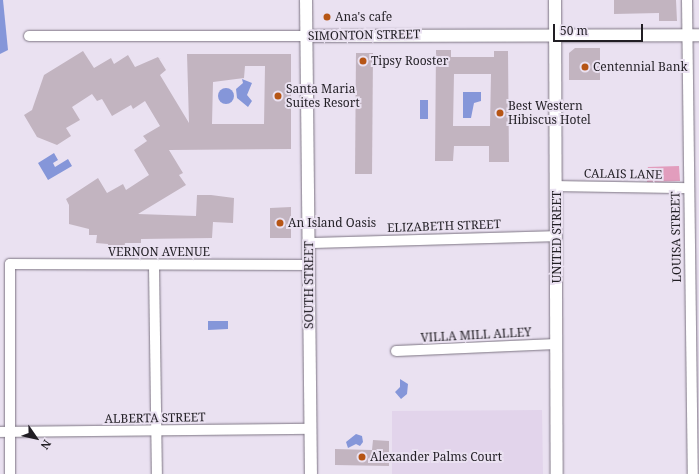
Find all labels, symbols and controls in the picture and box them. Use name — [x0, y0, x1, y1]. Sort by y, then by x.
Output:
place label: Ana's cafe — [335, 10, 392, 24]
marker: Ana's cafe — [322, 12, 332, 22]
scale bar — [555, 16, 645, 42]
text: 50 m — [560, 22, 588, 39]
street label: SIMONTON STREET — [308, 27, 420, 43]
place label: Tipsy Rooster — [371, 54, 448, 68]
marker: Tipsy Rooster — [358, 56, 368, 66]
place label: Centennial Bank — [593, 60, 687, 74]
marker: Centennial Bank — [580, 62, 590, 72]
place label: Santa Maria Suites Resort — [286, 82, 360, 110]
marker: Santa Maria Suites Resort — [273, 91, 283, 101]
place label: Best Western Hibiscus Hotel — [508, 99, 591, 127]
marker: Best Western Hibiscus Hotel — [495, 108, 505, 118]
street label: CALAIS LANE — [584, 166, 662, 182]
street label: UNITED STREET — [550, 191, 564, 283]
street label: LOUISA STREET — [668, 191, 684, 283]
place label: An Island Oasis — [288, 216, 376, 230]
street label: ELIZABETH STREET — [387, 217, 501, 235]
marker: An Island Oasis — [275, 218, 285, 228]
street label: SOUTH STREET — [302, 241, 316, 329]
street label: VERNON AVENUE — [108, 245, 210, 259]
street label: VILLA MILL ALLEY — [420, 325, 532, 345]
street label: ALBERTA STREET — [104, 410, 206, 426]
north arrow — [16, 418, 56, 458]
text: N — [38, 437, 55, 453]
place label: Alexander Palms Court — [370, 450, 502, 464]
marker: Alexander Palms Court — [357, 452, 367, 462]

